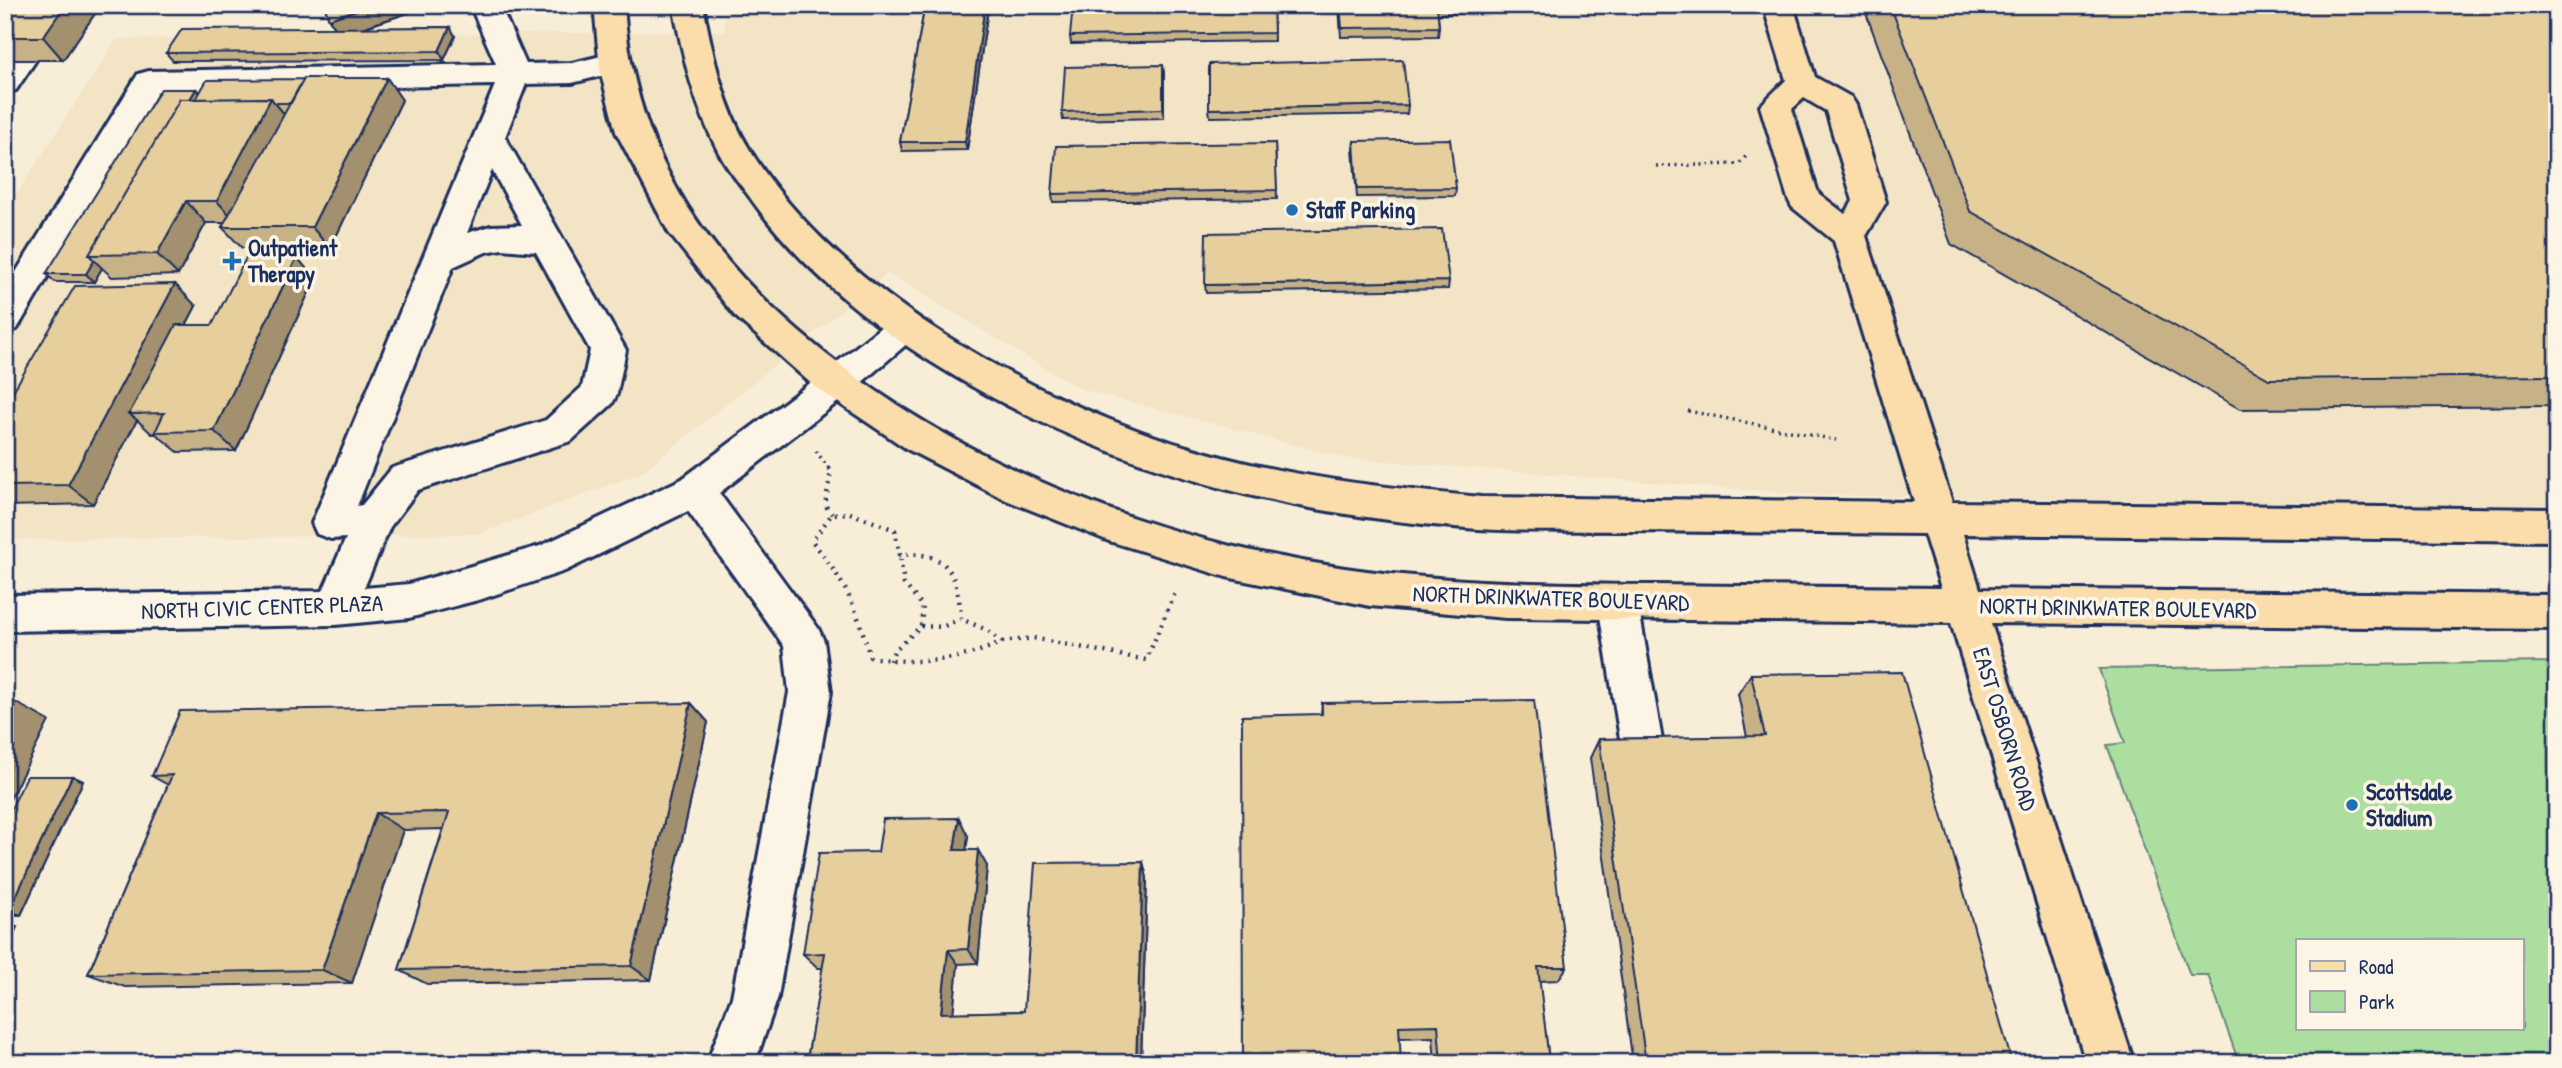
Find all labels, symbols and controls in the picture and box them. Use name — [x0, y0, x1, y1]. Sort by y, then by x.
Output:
place label: Staff Parking — [1306, 194, 1415, 226]
marker: Staff Parking — [1284, 202, 1300, 218]
place label: Outpatient Therapy — [247, 232, 338, 290]
marker: Outpatient Therapy — [222, 251, 242, 271]
street label: NORTH DRINKWATER BOULEVARD — [1412, 577, 1690, 618]
street label: NORTH CIVIC CENTER PLAZA — [141, 587, 383, 626]
street label: NORTH DRINKWATER BOULEVARD — [1979, 590, 2257, 625]
street label: EAST OSBORN ROAD — [1966, 643, 2045, 814]
place label: Scottsdale Stadium — [2366, 776, 2454, 833]
marker: Scottsdale Stadium — [2344, 797, 2360, 813]
legend — [2296, 939, 2524, 1030]
text: Road — [2359, 952, 2393, 981]
text: Park — [2359, 987, 2394, 1016]

